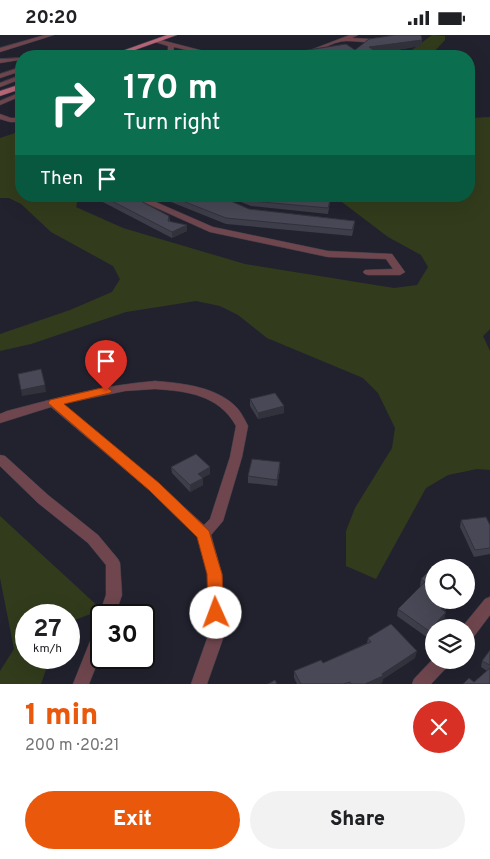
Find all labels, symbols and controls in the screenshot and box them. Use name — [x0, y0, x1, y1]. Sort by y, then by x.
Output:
text: 20:20 — [25, 6, 78, 30]
text: 170 m — [123, 67, 218, 111]
icon: right — [40, 70, 105, 135]
text: Turn right — [123, 110, 220, 137]
icon: arrive — [93, 165, 121, 193]
text: Then — [40, 167, 83, 191]
pin — [85, 340, 127, 391]
icon: arrive — [92, 347, 120, 375]
map controls — [425, 559, 475, 669]
button: search — [425, 559, 475, 609]
position arrow — [189, 586, 241, 638]
speed limit sign: 30 — [90, 604, 155, 669]
text: 27 — [33, 614, 62, 646]
button: layers — [425, 619, 475, 669]
text: km/h — [33, 641, 62, 657]
text: 1 min — [25, 698, 98, 735]
button: close — [413, 701, 465, 753]
text: 200 m · 20:21 — [25, 736, 119, 756]
button: Exit — [25, 791, 240, 849]
button: Share — [250, 791, 465, 849]

